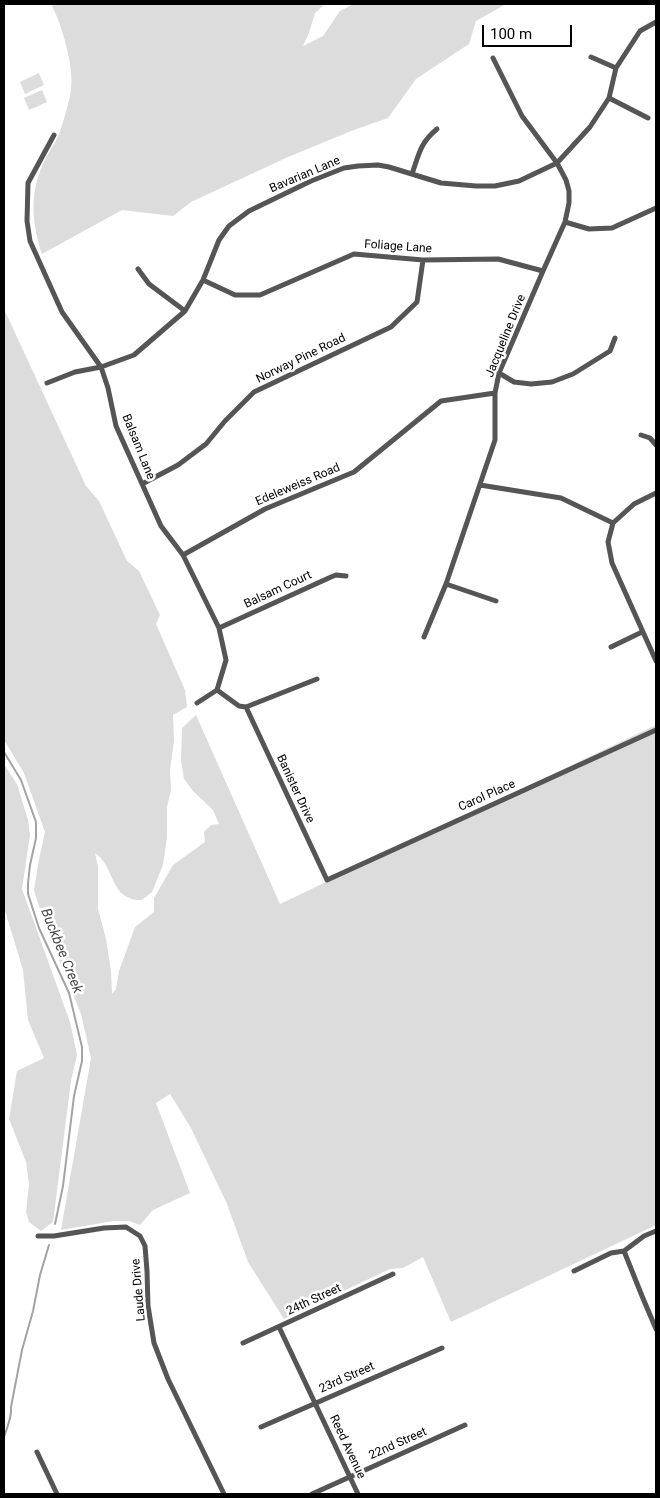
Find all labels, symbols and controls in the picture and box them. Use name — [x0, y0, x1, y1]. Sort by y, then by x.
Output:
scale bar — [485, 15, 575, 47]
text: 100 m — [490, 25, 532, 43]
street label: Bavarian Lane — [268, 154, 342, 196]
street label: Foliage Lane — [364, 237, 432, 257]
street label: Jacqueline Drive — [483, 293, 529, 379]
street label: Norway Pine Road — [254, 331, 348, 387]
street label: Balsam Lane — [118, 412, 158, 482]
street label: Edeleweiss Road — [254, 461, 342, 509]
street label: Balsam Court — [242, 568, 314, 612]
street label: Banister Drive — [273, 752, 317, 826]
street label: Carol Place — [456, 777, 518, 815]
water label: Buckbee Creek — [36, 906, 86, 996]
street label: Laude Drive — [129, 1258, 149, 1322]
street label: 24th Street — [284, 1281, 344, 1319]
street label: 23rd Street — [317, 1359, 377, 1397]
street label: Reed Avenue — [326, 1413, 368, 1481]
street label: 22nd Street — [367, 1425, 429, 1463]

